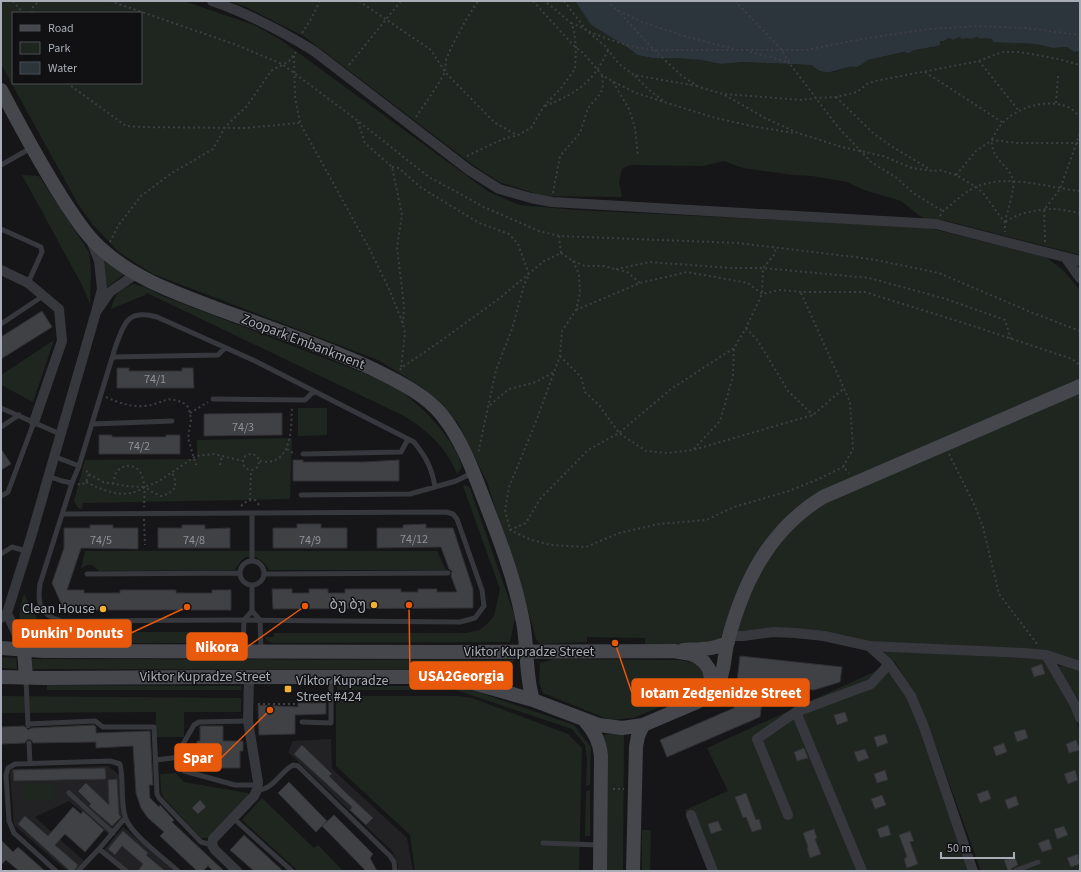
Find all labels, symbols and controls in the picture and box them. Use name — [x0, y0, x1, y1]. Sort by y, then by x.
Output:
legend — [12, 12, 142, 84]
text: Road — [48, 20, 74, 37]
text: Park — [48, 40, 70, 57]
text: Water — [48, 60, 78, 77]
street label: Zoopark Embankment — [238, 309, 368, 375]
house number: 74/1 — [144, 371, 166, 388]
house number: 74/3 — [232, 419, 254, 436]
house number: 74/2 — [128, 438, 150, 455]
house number: 74/12 — [400, 531, 428, 548]
house number: 74/5 — [90, 532, 112, 549]
house number: 74/8 — [183, 532, 205, 549]
house number: 74/9 — [299, 532, 321, 549]
place label: ბუ ბუ — [330, 595, 366, 615]
place label: Clean House — [22, 599, 95, 619]
marker: ბუ ბუ — [369, 600, 379, 610]
marker: Clean House — [98, 604, 108, 614]
callout: Dunkin' Donuts — [13, 620, 131, 647]
text: Dunkin' Donuts — [21, 623, 123, 644]
callout: Nikora — [187, 633, 247, 660]
text: Nikora — [195, 637, 239, 658]
street label: Viktor Kupradze Street — [464, 642, 594, 662]
callout: USA2Georgia — [410, 662, 512, 689]
text: USA2Georgia — [418, 666, 504, 687]
street label: Viktor Kupradze Street — [140, 667, 270, 687]
place label: Viktor Kupradze Street #424 — [296, 671, 389, 707]
callout: Iotam Zedgenidze Street — [632, 679, 809, 706]
text: Iotam Zedgenidze Street — [641, 683, 802, 704]
marker: Viktor Kupradze Street #424 — [283, 684, 293, 694]
callout: Spar — [175, 744, 221, 771]
text: Spar — [183, 748, 213, 769]
scale bar — [941, 834, 1014, 860]
text: 50 m — [947, 840, 971, 857]

